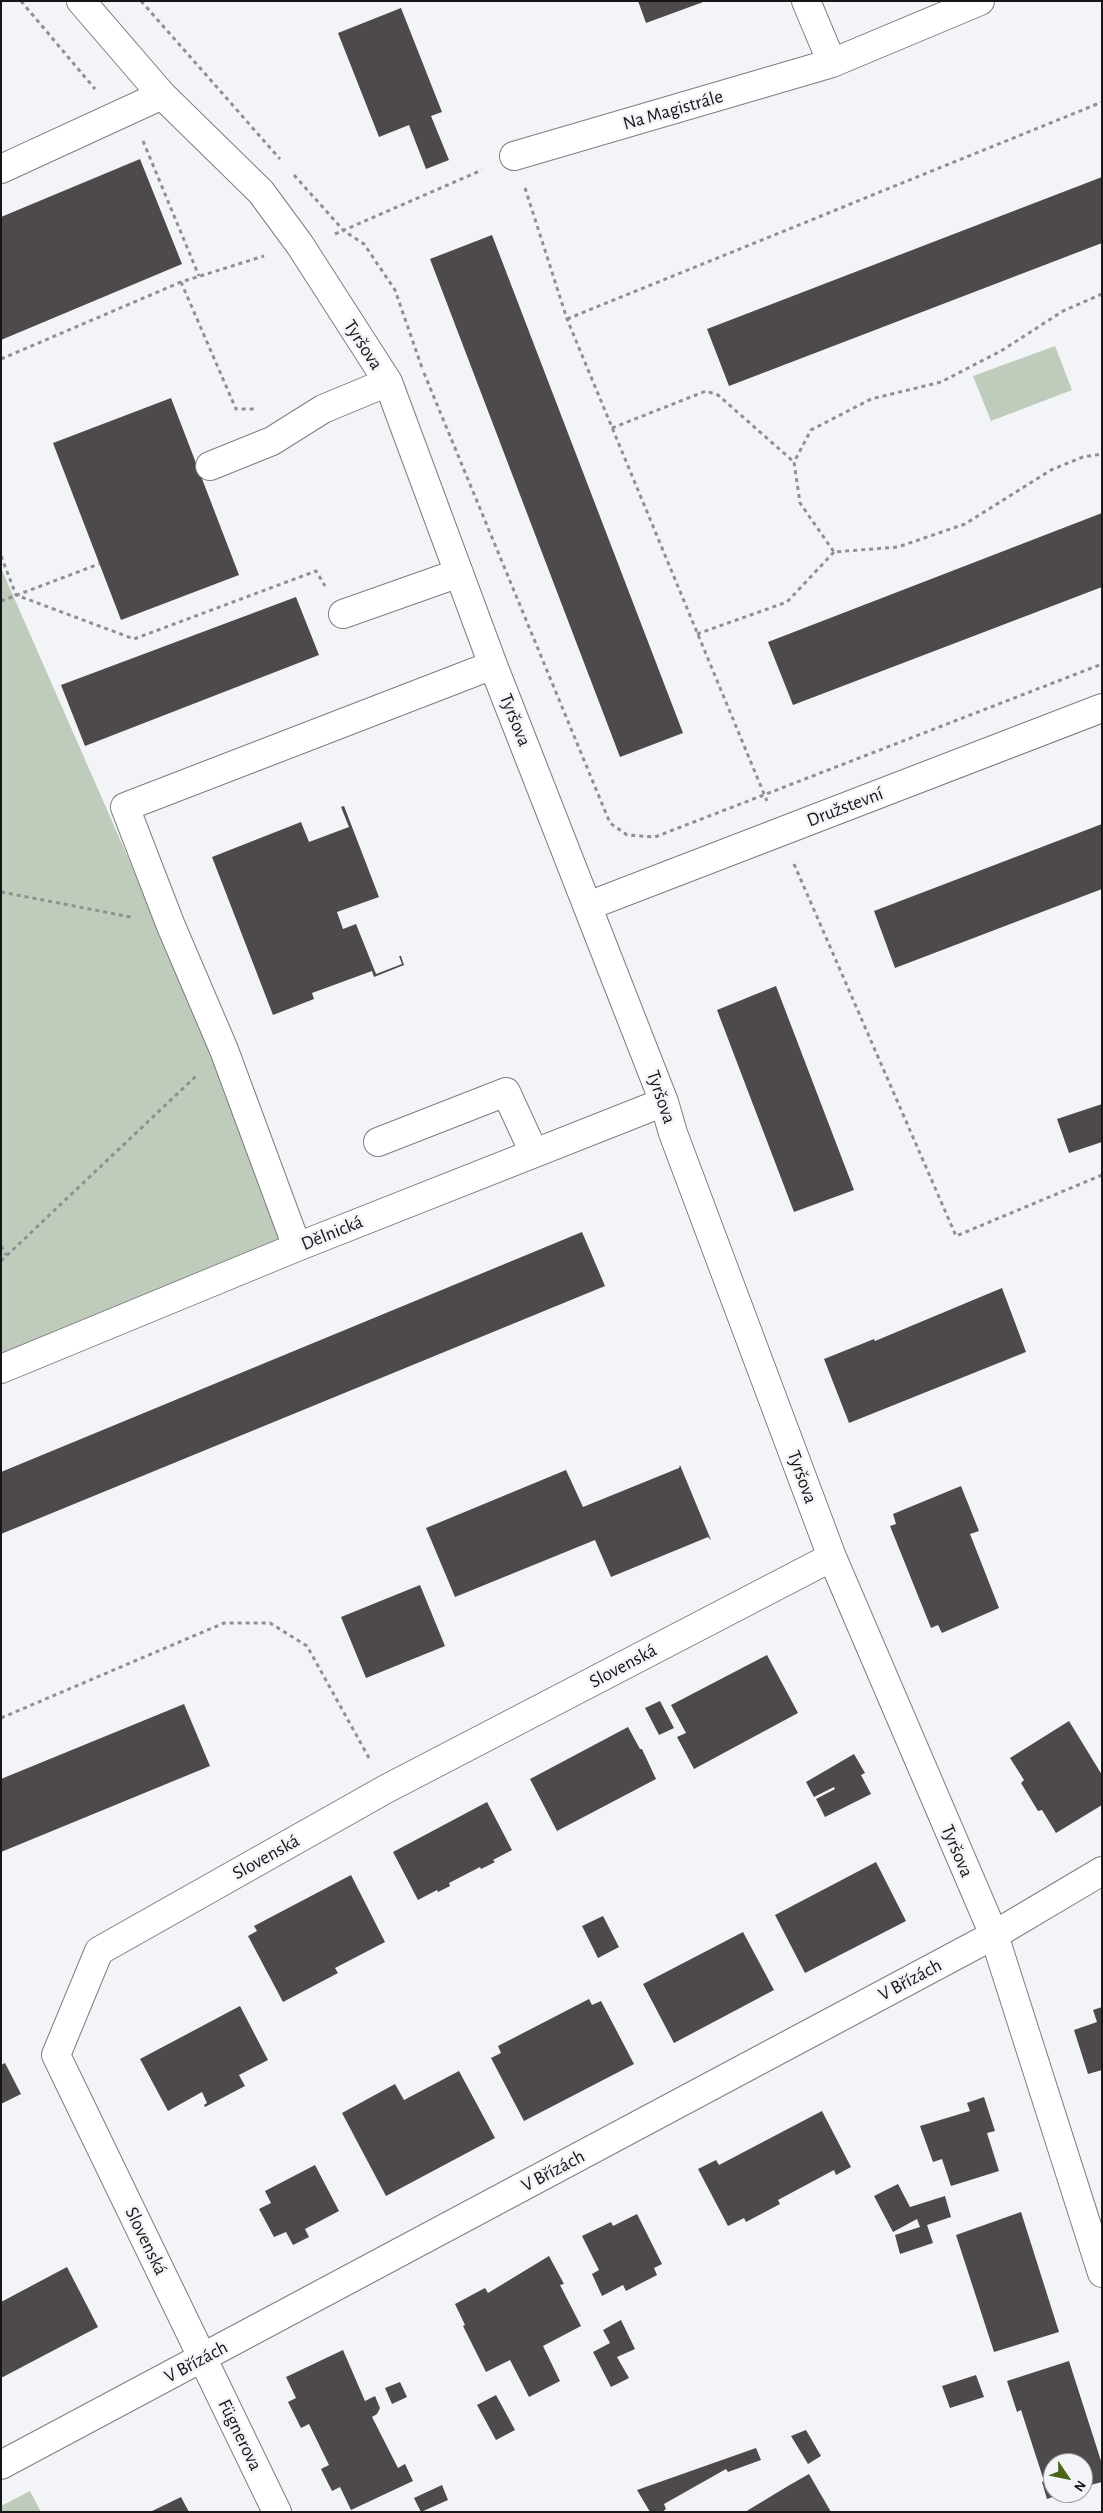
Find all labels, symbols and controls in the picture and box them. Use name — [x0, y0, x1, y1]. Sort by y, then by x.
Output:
street label: Na Magistrále — [620, 85, 726, 135]
street label: Tyršova — [338, 316, 388, 374]
street label: Tyršova — [494, 690, 536, 750]
street label: Družstevní — [804, 782, 886, 832]
street label: Tyršova — [641, 1067, 681, 1127]
street label: Dělnická — [298, 1210, 366, 1256]
street label: Tyršova — [782, 1447, 822, 1507]
street label: Slovenská — [585, 1639, 661, 1693]
street label: Tyršova — [936, 1821, 978, 1881]
street label: Slovenská — [229, 1829, 303, 1885]
street label: V Břízách — [874, 1954, 946, 2006]
street label: V Břízách — [517, 2145, 589, 2197]
street label: Slovenská — [120, 2203, 172, 2279]
street label: V Břízách — [160, 2336, 232, 2388]
street label: Fügnerova — [213, 2396, 267, 2474]
north arrow — [1043, 2453, 1093, 2503]
text: N — [1071, 2478, 1088, 2494]

